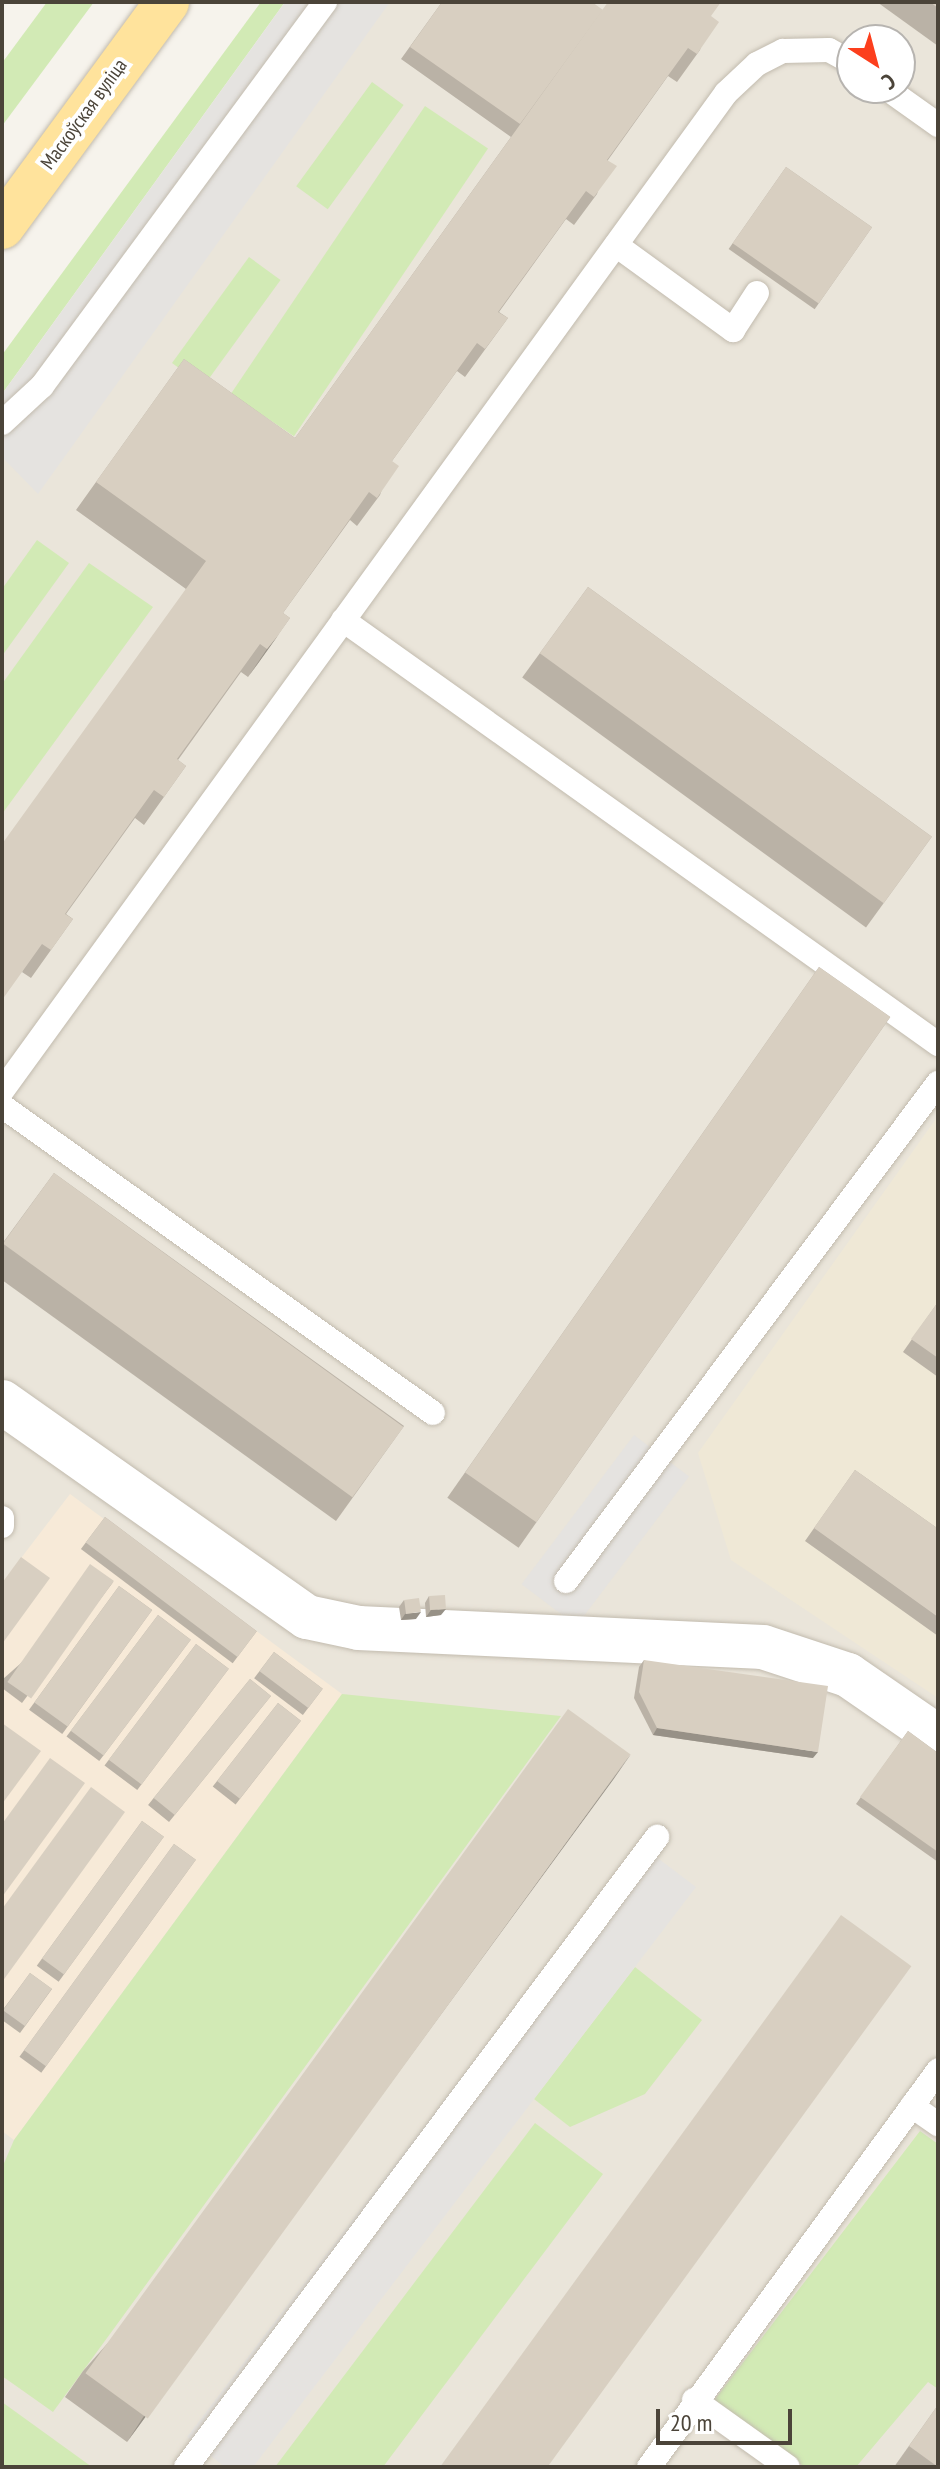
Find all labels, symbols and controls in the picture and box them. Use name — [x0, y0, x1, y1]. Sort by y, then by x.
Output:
north arrow — [836, 24, 916, 104]
street label: Маскоўская вуліца — [36, 54, 132, 174]
text: С — [877, 68, 901, 96]
scale bar — [660, 2393, 796, 2443]
text: 20 m — [670, 2407, 712, 2438]

